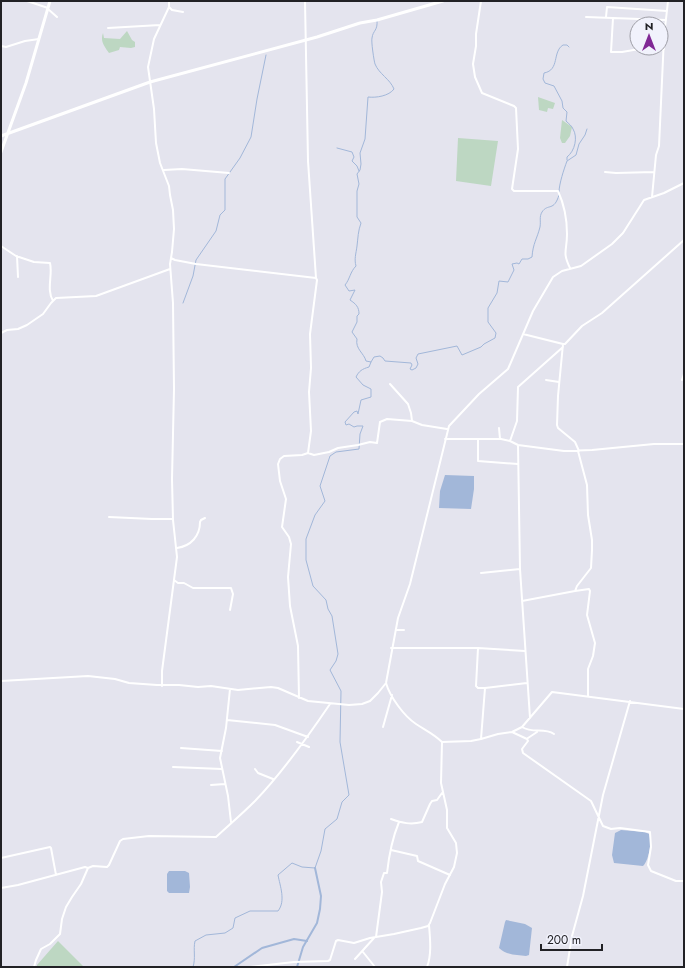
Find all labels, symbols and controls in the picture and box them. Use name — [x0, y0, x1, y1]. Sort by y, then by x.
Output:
north arrow — [629, 16, 669, 56]
text: N — [645, 18, 653, 34]
scale bar — [541, 926, 602, 952]
text: 200 m — [547, 931, 581, 949]

